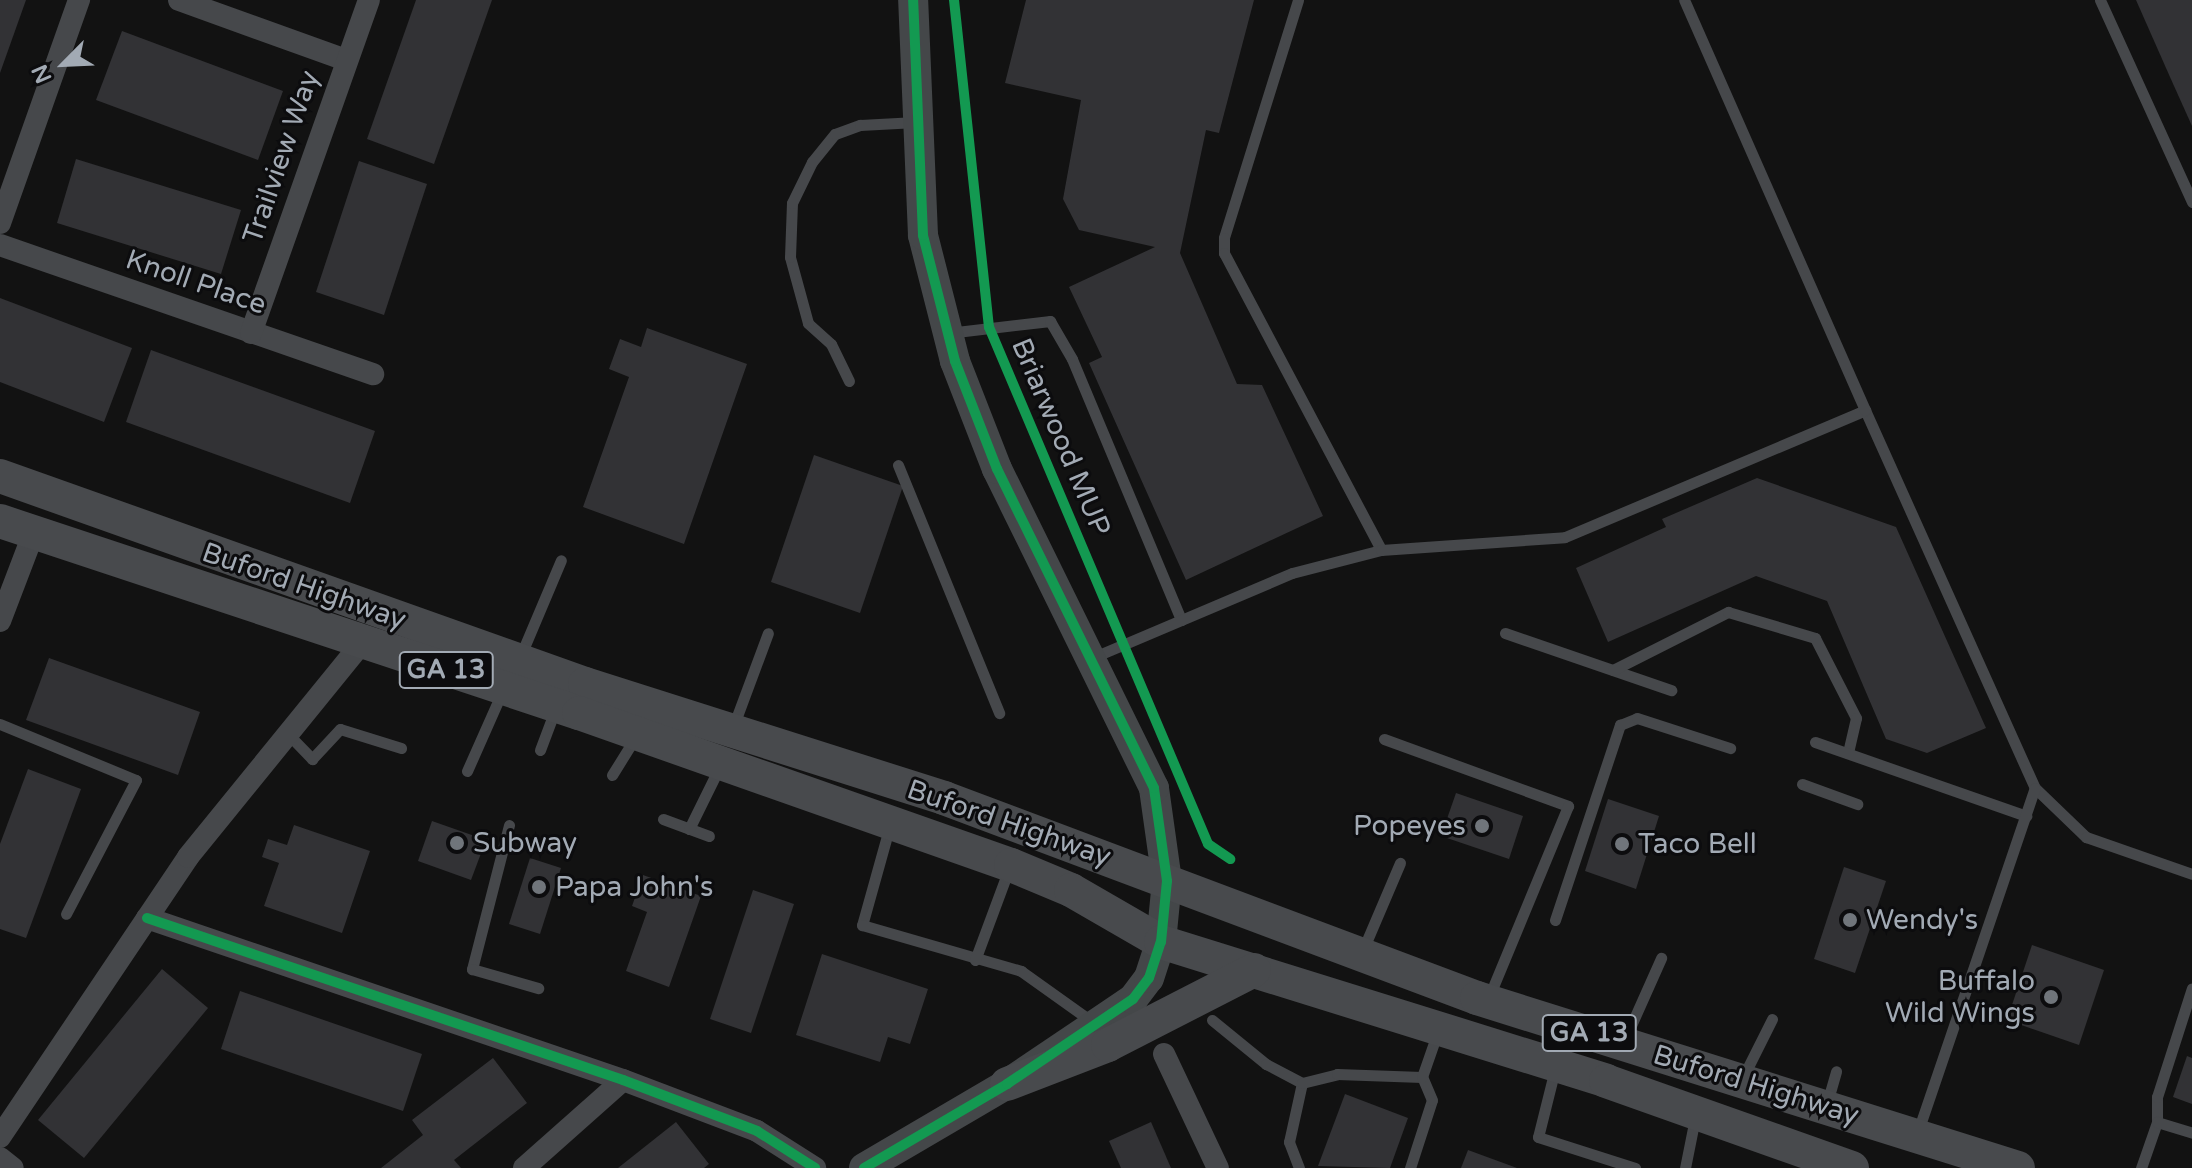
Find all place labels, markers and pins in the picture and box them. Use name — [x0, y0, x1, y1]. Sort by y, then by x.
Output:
place label: Popeyes — [1353, 809, 1466, 843]
marker: Popeyes — [1473, 817, 1491, 835]
place label: Subway — [473, 826, 577, 860]
place label: Taco Bell — [1638, 827, 1757, 861]
marker: Subway — [448, 834, 466, 852]
marker: Taco Bell — [1613, 835, 1631, 853]
place label: Papa John's — [555, 870, 713, 904]
marker: Papa John's — [530, 878, 548, 896]
place label: Wendy's — [1866, 903, 1978, 937]
marker: Wendy's — [1841, 911, 1859, 929]
place label: Buffalo Wild Wings — [1885, 964, 2035, 1030]
marker: Buffalo Wild Wings — [2042, 988, 2060, 1006]

